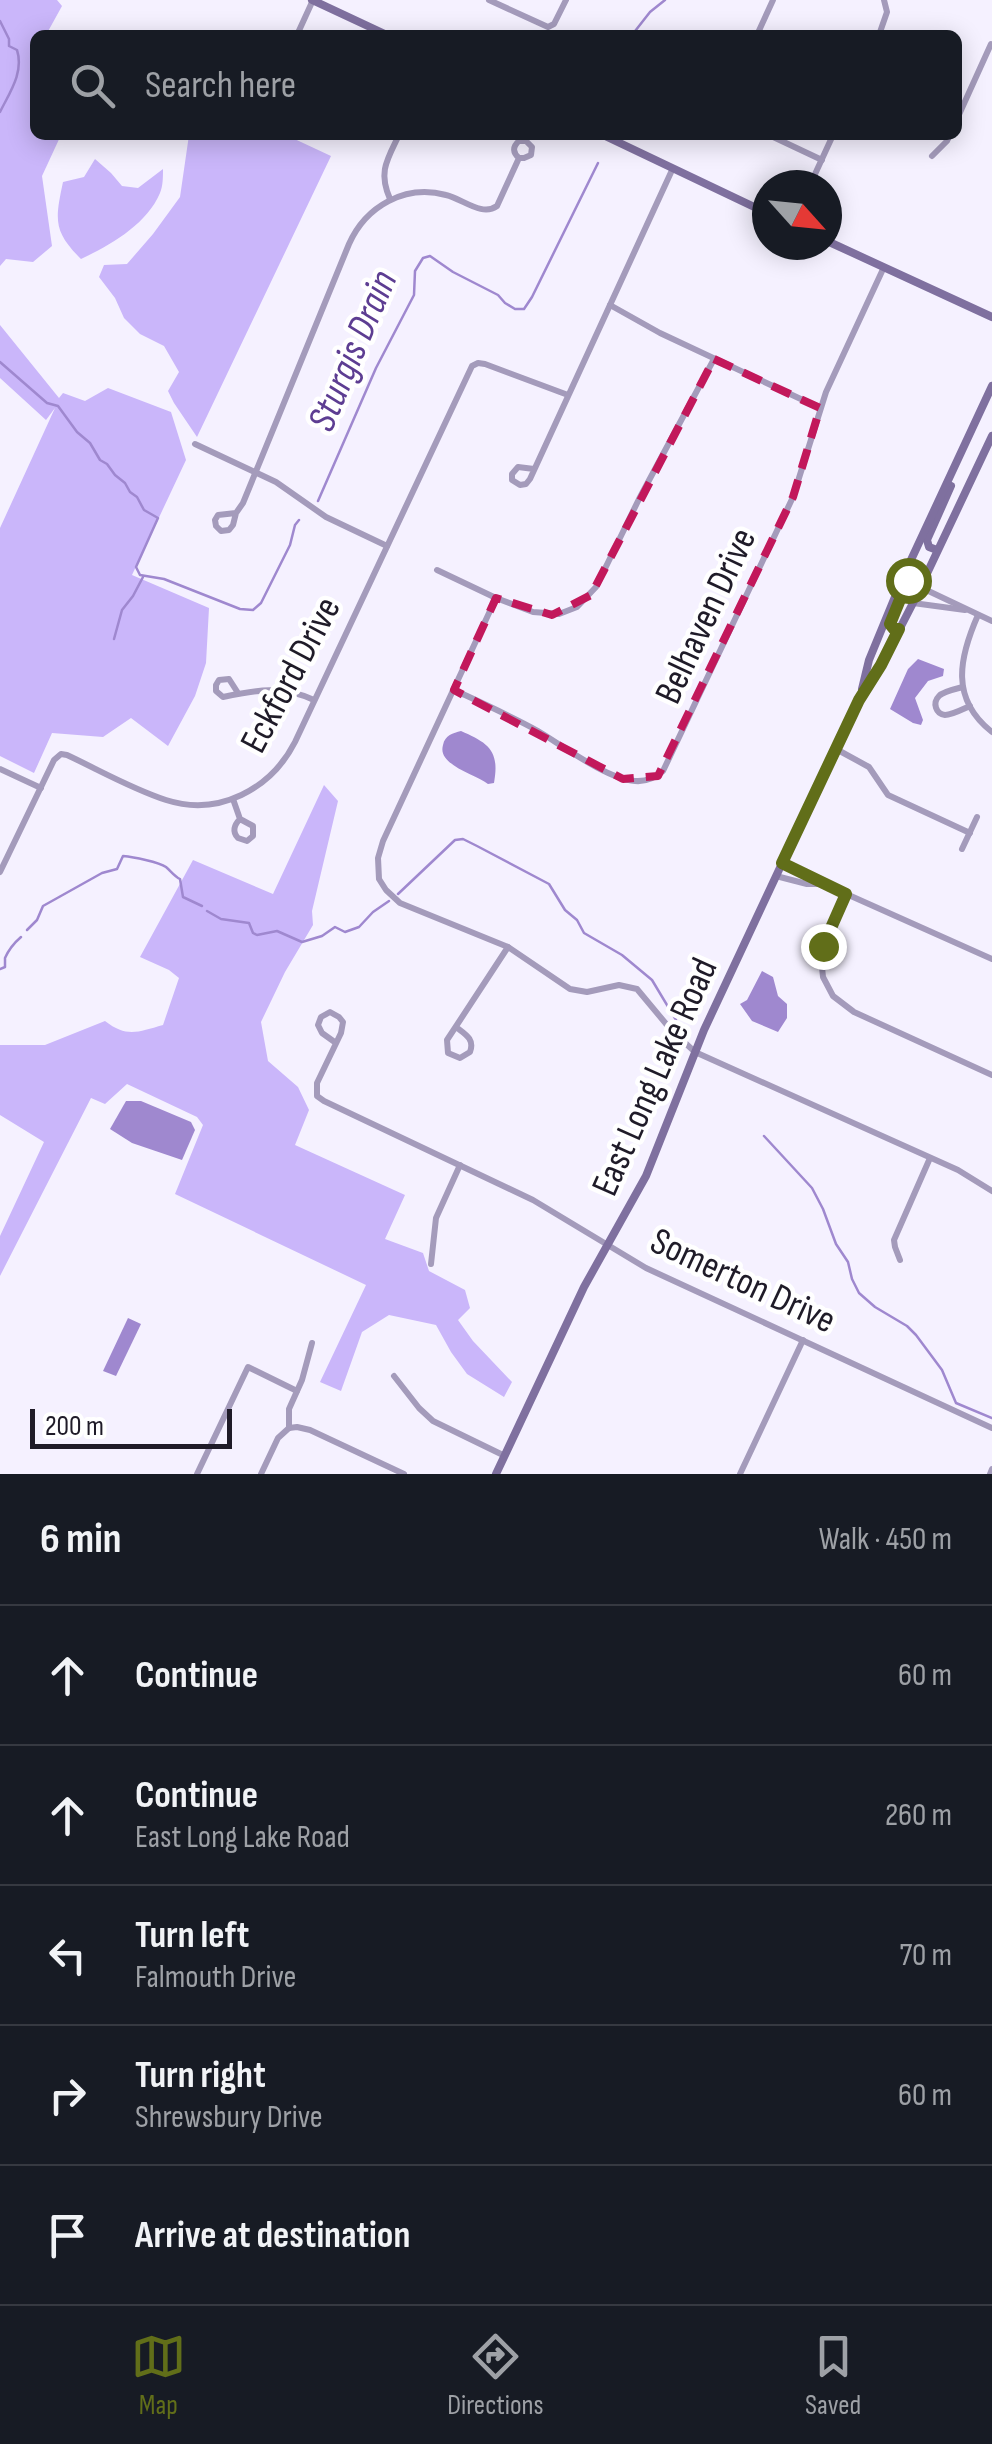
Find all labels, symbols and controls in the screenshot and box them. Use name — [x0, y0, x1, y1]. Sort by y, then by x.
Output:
search box — [30, 30, 962, 140]
icon: search — [65, 58, 120, 113]
text: Search here — [145, 63, 296, 108]
north arrow — [752, 170, 842, 260]
water label: Sturgis Drain — [298, 263, 408, 439]
street label: Belhaven Drive — [646, 521, 766, 711]
route start — [886, 558, 932, 604]
street label: Eckford Drive — [231, 590, 351, 760]
route end — [801, 924, 847, 970]
street label: East Long Lake Road — [583, 951, 727, 1203]
street label: Somerton Drive — [643, 1219, 843, 1343]
scale bar — [30, 1404, 232, 1448]
text: 200 m — [45, 1410, 104, 1443]
text: 6 min — [40, 1514, 121, 1565]
text: Walk · 450 m — [819, 1520, 952, 1559]
icon: ahead — [40, 1648, 95, 1703]
text: Continue — [135, 1653, 258, 1698]
text: 60 m — [898, 1656, 952, 1695]
text: Continue — [135, 1773, 258, 1818]
icon: ahead — [40, 1788, 95, 1843]
text: 260 m — [885, 1796, 952, 1835]
text: East Long Lake Road — [135, 1818, 350, 1857]
text: Turn left — [135, 1913, 249, 1958]
icon: left — [40, 1928, 95, 1983]
text: 70 m — [899, 1936, 952, 1975]
text: Falmouth Drive — [135, 1958, 296, 1997]
text: Turn right — [135, 2053, 266, 2098]
icon: right — [40, 2068, 95, 2123]
text: 60 m — [898, 2076, 952, 2115]
text: Shrewsbury Drive — [135, 2098, 323, 2137]
icon: arrive — [40, 2208, 95, 2263]
text: Arrive at destination — [135, 2213, 410, 2258]
tab: Map — [131, 2329, 186, 2422]
tab: Directions — [447, 2329, 544, 2422]
tab: Saved — [805, 2329, 861, 2422]

